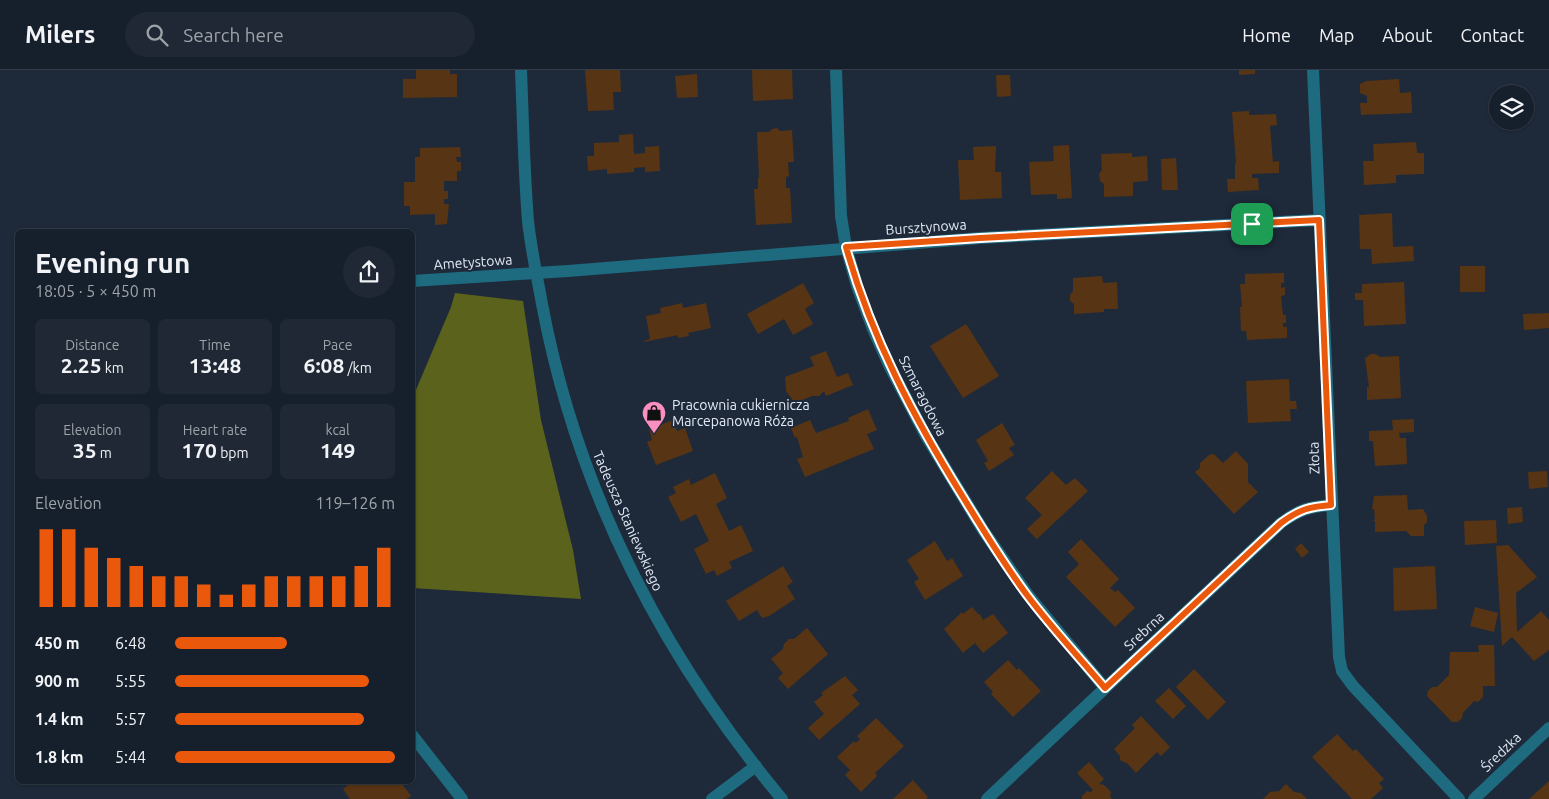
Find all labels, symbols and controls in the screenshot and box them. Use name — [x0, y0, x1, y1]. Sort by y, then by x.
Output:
search box — [125, 12, 475, 57]
text: Milers — [25, 21, 95, 48]
icon: search — [143, 21, 171, 49]
text: Search here — [183, 24, 284, 46]
text: Home — [1242, 25, 1291, 45]
text: Map — [1319, 25, 1354, 45]
text: About — [1382, 25, 1432, 45]
text: Contact — [1460, 25, 1524, 45]
map controls — [1489, 85, 1534, 130]
button: layers — [1489, 85, 1534, 130]
pin — [1231, 203, 1273, 245]
icon: arrive — [1238, 210, 1266, 238]
street label: Bursztynowa — [885, 216, 967, 238]
button: share — [343, 246, 395, 298]
text: Evening run — [35, 247, 190, 278]
street label: Ametystowa — [433, 251, 513, 273]
text: 18:05 · 5 × 450 m — [35, 282, 156, 300]
text: Distance — [65, 337, 119, 353]
text: Time — [199, 337, 231, 353]
text: Pace — [323, 337, 352, 353]
text: 2.25 — [61, 353, 102, 377]
text: 13:48 — [189, 353, 241, 377]
text: 6:08 — [304, 353, 344, 377]
street label: Szmaragdowa — [896, 353, 950, 439]
text: km — [102, 360, 124, 376]
text: /km — [344, 360, 372, 376]
place label: Pracownia cukiernicza Marcepanowa Róża — [672, 397, 810, 429]
shop icon: Pracownia cukiernicza Marcepanowa Róża — [641, 400, 667, 434]
text: Elevation — [63, 422, 122, 438]
text: Heart rate — [183, 422, 247, 438]
text: kcal — [326, 422, 350, 438]
text: 35 — [73, 438, 97, 462]
text: 170 — [181, 438, 217, 462]
text: 149 — [320, 438, 355, 462]
street label: Złota — [1305, 441, 1323, 475]
text: m — [97, 445, 112, 461]
text: bpm — [217, 445, 249, 461]
street label: Tadeusza Staniewskiego — [590, 448, 666, 594]
text: Elevation — [35, 494, 102, 512]
text: 119–126 m — [315, 494, 395, 512]
street label: Srebrna — [1121, 608, 1167, 654]
text: 450 m — [35, 634, 80, 652]
text: 6:48 — [115, 634, 146, 652]
text: 900 m — [35, 672, 80, 690]
text: 5:55 — [115, 672, 146, 690]
text: 1.4 km — [35, 710, 84, 728]
text: 5:57 — [115, 710, 146, 728]
street label: Średzka — [1477, 728, 1524, 775]
text: 1.8 km — [35, 748, 84, 766]
text: 5:44 — [115, 748, 146, 766]

